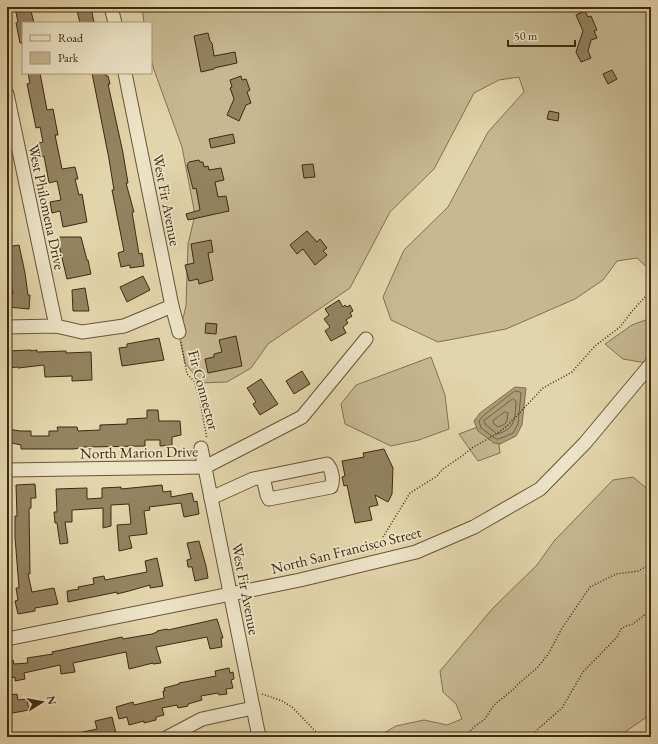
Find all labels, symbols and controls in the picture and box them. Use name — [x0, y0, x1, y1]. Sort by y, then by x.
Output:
legend — [22, 22, 152, 74]
scale bar — [508, 22, 575, 48]
text: 50 m — [514, 28, 538, 44]
text: Road — [58, 30, 84, 46]
text: Park — [58, 50, 79, 66]
street label: West Philomena Drive — [24, 143, 70, 272]
street label: West Fir Avenue — [149, 153, 185, 248]
street label: Fir Connector — [184, 348, 224, 432]
street label: North Marion Drive — [80, 441, 198, 463]
street label: North San Francisco Street — [269, 522, 423, 578]
street label: West Fir Avenue — [228, 542, 264, 637]
north arrow — [22, 682, 62, 722]
text: N — [44, 694, 60, 706]

